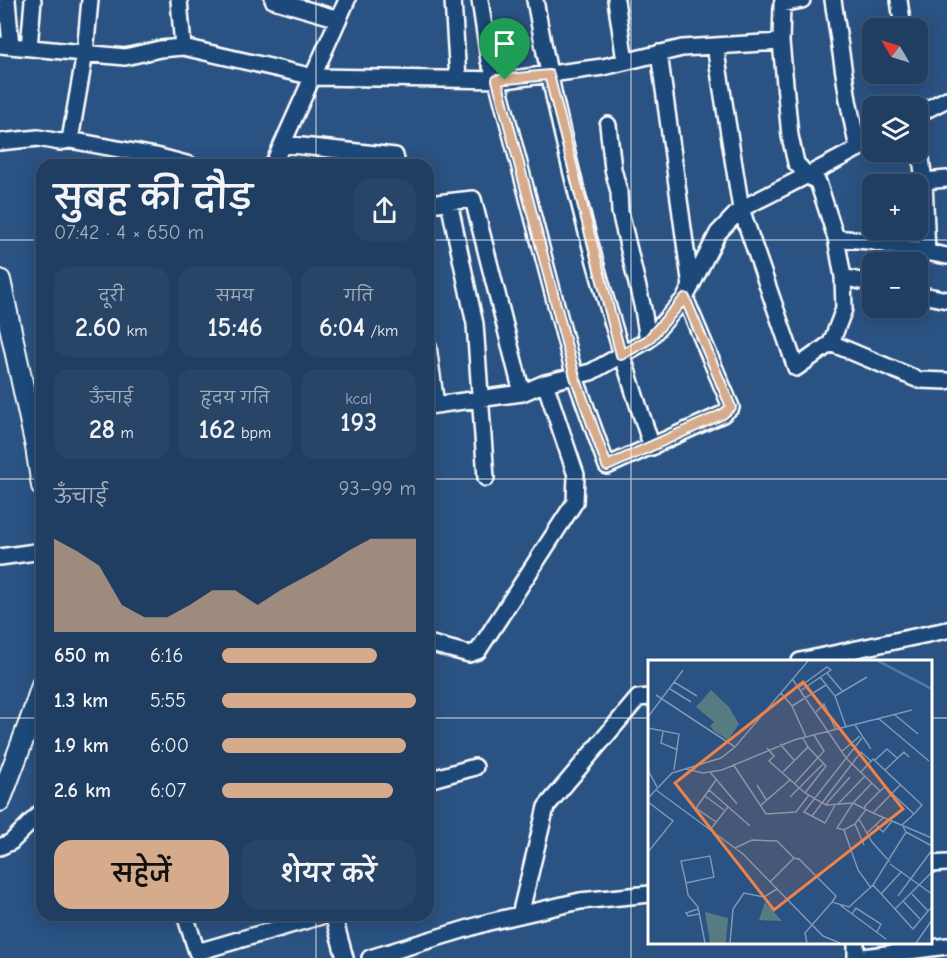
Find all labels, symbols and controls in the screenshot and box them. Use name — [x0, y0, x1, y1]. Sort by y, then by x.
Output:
pin — [479, 18, 530, 80]
north arrow — [862, 18, 928, 84]
map controls — [862, 18, 928, 318]
icon: arrive — [488, 27, 521, 60]
button: layers — [862, 96, 928, 162]
button: + — [862, 174, 928, 240]
text: सुबह की दौड़ — [54, 179, 253, 217]
button: share — [353, 179, 416, 242]
text: 07:42 · 4 × 650 m — [54, 221, 204, 244]
button: − — [862, 252, 928, 318]
text: दूरी — [99, 287, 124, 305]
text: समय — [216, 287, 254, 305]
text: गति — [344, 287, 373, 305]
text: 2.60 — [75, 313, 121, 343]
text: 15:46 — [207, 313, 263, 343]
text: 6:04 — [319, 313, 365, 343]
text: km — [121, 322, 148, 340]
text: /km — [365, 322, 398, 340]
text: ऊँचाई — [90, 389, 133, 407]
text: हृदय गति — [200, 389, 270, 407]
text: kcal — [345, 390, 372, 408]
text: 193 — [340, 408, 377, 438]
text: 28 — [89, 415, 115, 445]
text: 162 — [199, 415, 236, 445]
text: m — [115, 424, 134, 442]
text: bpm — [236, 424, 271, 442]
text: 93–99 m — [339, 477, 416, 500]
text: ऊँचाई — [54, 485, 108, 508]
text: 650 m — [54, 644, 110, 667]
text: 6:16 — [150, 644, 183, 667]
inset map — [648, 660, 932, 943]
text: 1.3 km — [54, 689, 108, 712]
text: 5:55 — [150, 689, 186, 712]
text: 1.9 km — [54, 734, 109, 757]
text: 6:00 — [150, 734, 189, 757]
text: 2.6 km — [54, 779, 111, 802]
text: 6:07 — [150, 779, 186, 802]
button: सहेजें — [54, 840, 229, 909]
button: शेयर करें — [241, 840, 416, 909]

